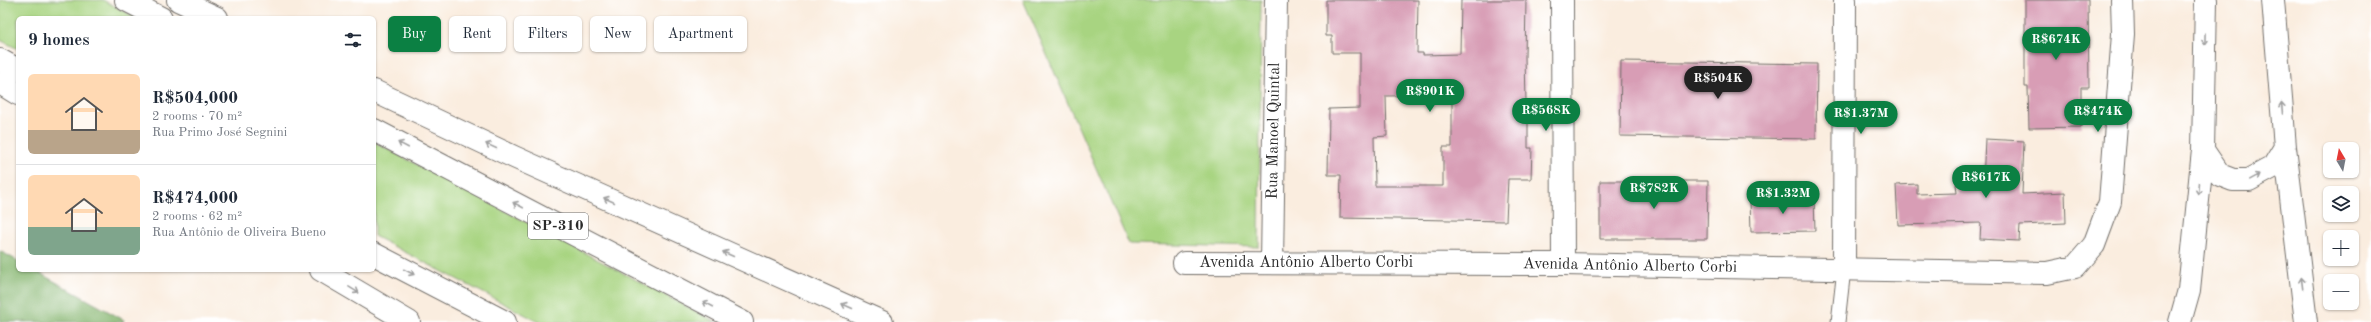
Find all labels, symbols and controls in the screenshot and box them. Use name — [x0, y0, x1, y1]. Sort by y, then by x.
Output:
chip: Buy — [388, 16, 441, 52]
chip: Rent — [449, 16, 506, 52]
chip: Filters — [514, 16, 582, 52]
chip: New — [590, 16, 646, 52]
chip: Apartment — [654, 16, 747, 52]
pin: R$674K — [2023, 27, 2089, 61]
icon: filters — [342, 29, 364, 51]
text: 9 homes — [28, 32, 90, 49]
one-way arrow — [2202, 32, 2209, 45]
text: R$674K — [2031, 33, 2081, 46]
street label: Rua Manoel Quintal — [1265, 62, 1283, 200]
pin: R$504K — [1685, 66, 1751, 100]
text: R$504K — [1693, 72, 1743, 85]
pin: R$901K — [1397, 79, 1463, 113]
text: R$901K — [1405, 85, 1455, 98]
icon: home — [60, 90, 108, 138]
text: R$504,000 — [152, 90, 238, 107]
pin: R$568K — [1513, 98, 1579, 132]
pin: R$474K — [2065, 99, 2131, 133]
pin: R$1.37M — [1824, 101, 1898, 135]
one-way arrow — [2279, 102, 2286, 115]
text: R$568K — [1521, 104, 1571, 117]
text: R$474K — [2073, 105, 2123, 118]
text: R$1.37M — [1834, 107, 1888, 120]
text: 2 rooms · 70 m² — [152, 110, 242, 123]
text: Rua Primo José Segnini — [152, 126, 287, 139]
one-way arrow — [397, 140, 409, 148]
one-way arrow — [485, 142, 497, 149]
north arrow — [2323, 142, 2359, 178]
map controls — [2323, 142, 2359, 310]
pin: R$617K — [1953, 165, 2019, 199]
text: R$617K — [1961, 171, 2011, 184]
one-way arrow — [2249, 172, 2261, 180]
pin: R$782K — [1621, 176, 1687, 210]
pin: R$1.32M — [1746, 181, 1820, 215]
text: R$782K — [1629, 182, 1679, 195]
one-way arrow — [2195, 182, 2203, 195]
button: layers — [2323, 186, 2359, 222]
text: R$1.32M — [1756, 187, 1810, 200]
text: R$474,000 — [152, 190, 238, 207]
icon: home — [60, 191, 108, 239]
one-way arrow — [604, 196, 616, 203]
one-way arrow — [512, 201, 524, 208]
text: 2 rooms · 62 m² — [152, 210, 242, 223]
road number: SP-310 — [528, 213, 588, 239]
text: Rua Antônio de Oliveira Bueno — [152, 226, 326, 239]
button: + — [2323, 230, 2359, 266]
one-way arrow — [722, 249, 734, 257]
street label: Avenida Antônio Alberto Corbi — [1199, 255, 1413, 271]
street label: Avenida Antônio Alberto Corbi — [1523, 256, 1737, 276]
one-way arrow — [402, 269, 414, 276]
button: − — [2323, 274, 2359, 310]
one-way arrow — [2298, 277, 2306, 290]
one-way arrow — [348, 286, 360, 294]
one-way arrow — [702, 300, 714, 307]
one-way arrow — [841, 302, 853, 309]

